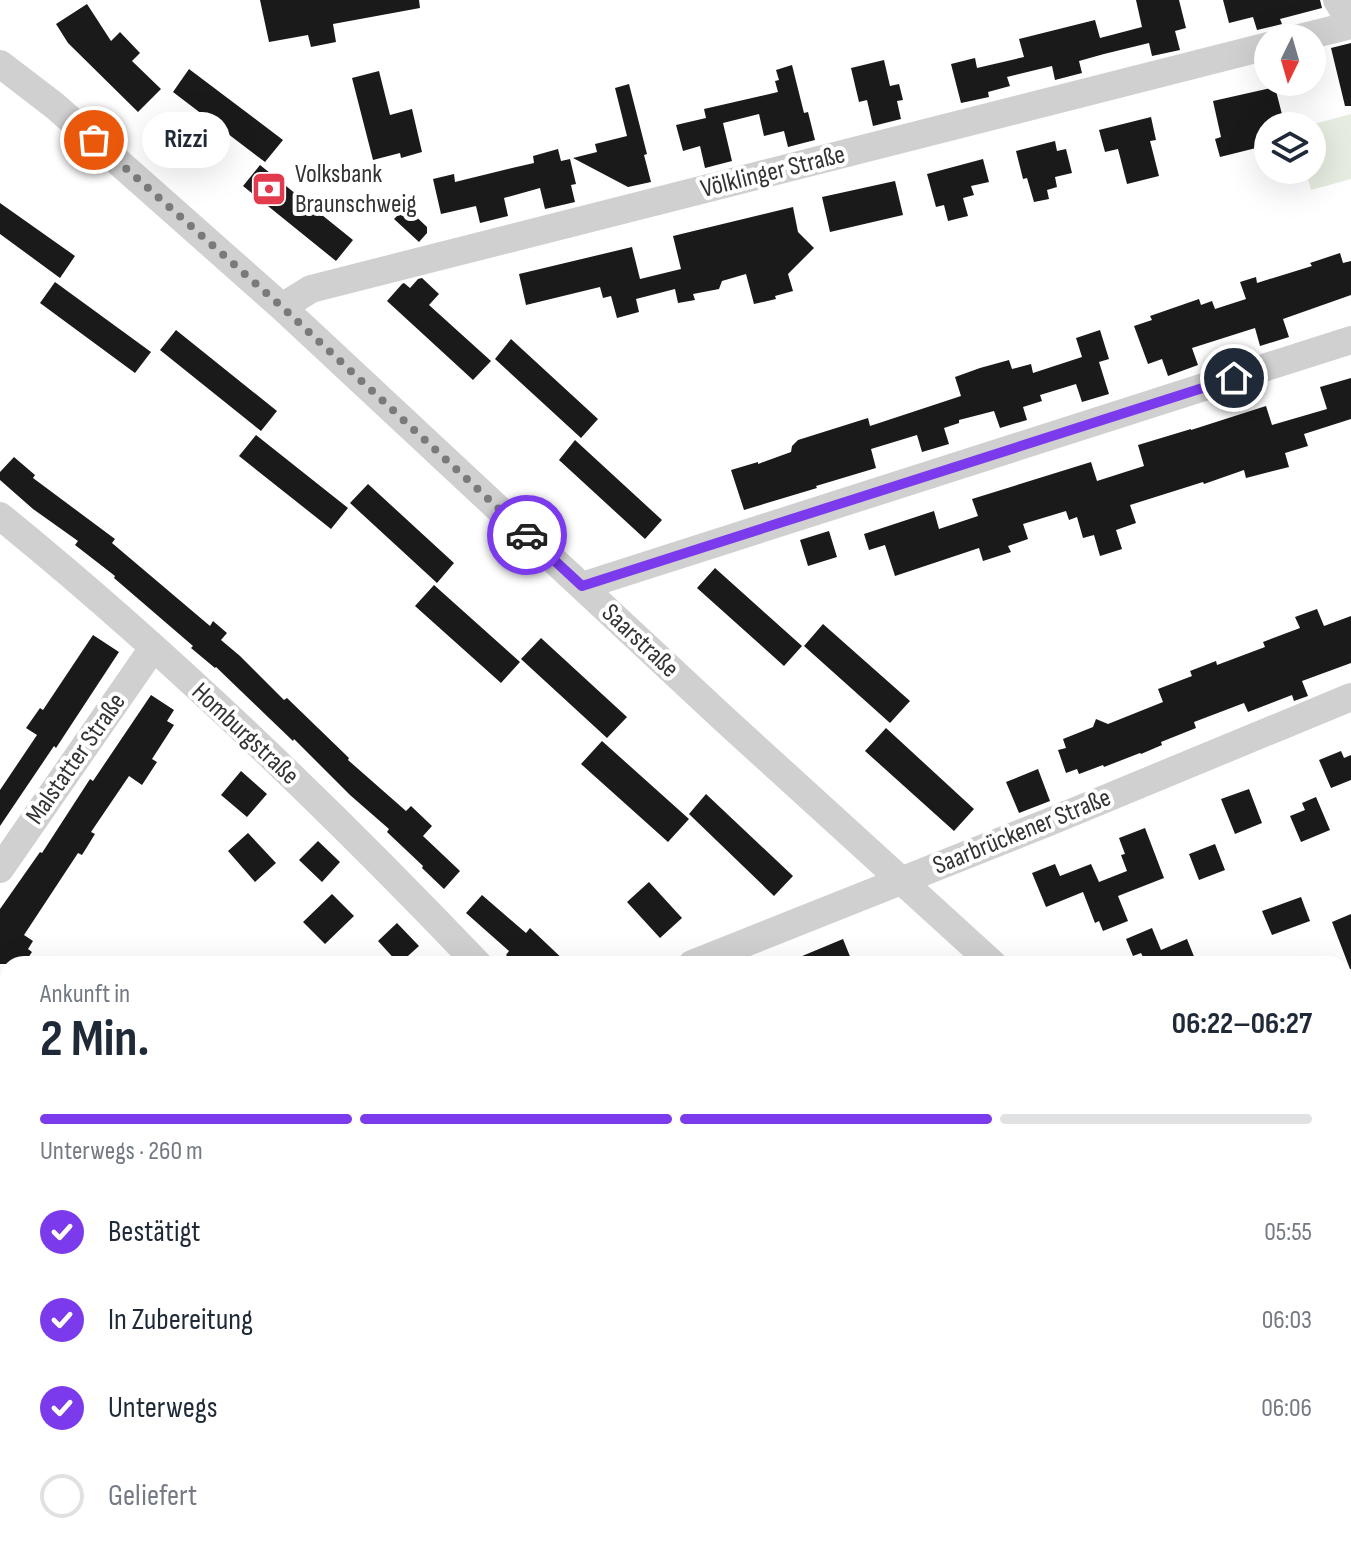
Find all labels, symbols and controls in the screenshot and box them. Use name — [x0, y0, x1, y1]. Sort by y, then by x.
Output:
north arrow — [1254, 24, 1326, 96]
map controls — [1254, 24, 1326, 184]
pin — [60, 106, 128, 174]
callout: Rizzi — [142, 112, 230, 168]
button: layers — [1254, 112, 1326, 184]
icon: bag — [72, 118, 116, 162]
text: Rizzi — [164, 124, 208, 155]
street label: Völklinger Straße — [698, 139, 848, 205]
place label: Volksbank Braunschweig — [295, 159, 417, 220]
bank icon: Volksbank Braunschweig — [250, 170, 288, 208]
pin — [1200, 344, 1268, 412]
icon: home — [1212, 356, 1256, 400]
courier — [487, 495, 567, 575]
icon: car — [505, 513, 549, 557]
street label: Saarstraße — [595, 598, 685, 684]
street label: Homburgstraße — [185, 677, 305, 791]
street label: Malstatter Straße — [20, 688, 132, 830]
street label: Saarbrückener Straße — [929, 782, 1115, 882]
text: Ankunft in — [40, 979, 130, 1010]
text: 06:22–06:27 — [1172, 1006, 1312, 1042]
text: 2 Min. — [40, 1008, 149, 1071]
text: Unterwegs · 260 m — [40, 1136, 203, 1167]
icon: check — [40, 1210, 84, 1254]
text: Bestätigt — [108, 1214, 200, 1250]
text: 05:55 — [1264, 1217, 1312, 1248]
icon: check — [40, 1298, 84, 1342]
text: In Zubereitung — [108, 1302, 253, 1338]
text: 06:03 — [1262, 1305, 1312, 1336]
icon: check — [40, 1386, 84, 1430]
text: Unterwegs — [108, 1390, 217, 1426]
text: 06:06 — [1261, 1393, 1312, 1424]
text: Geliefert — [108, 1478, 197, 1514]

